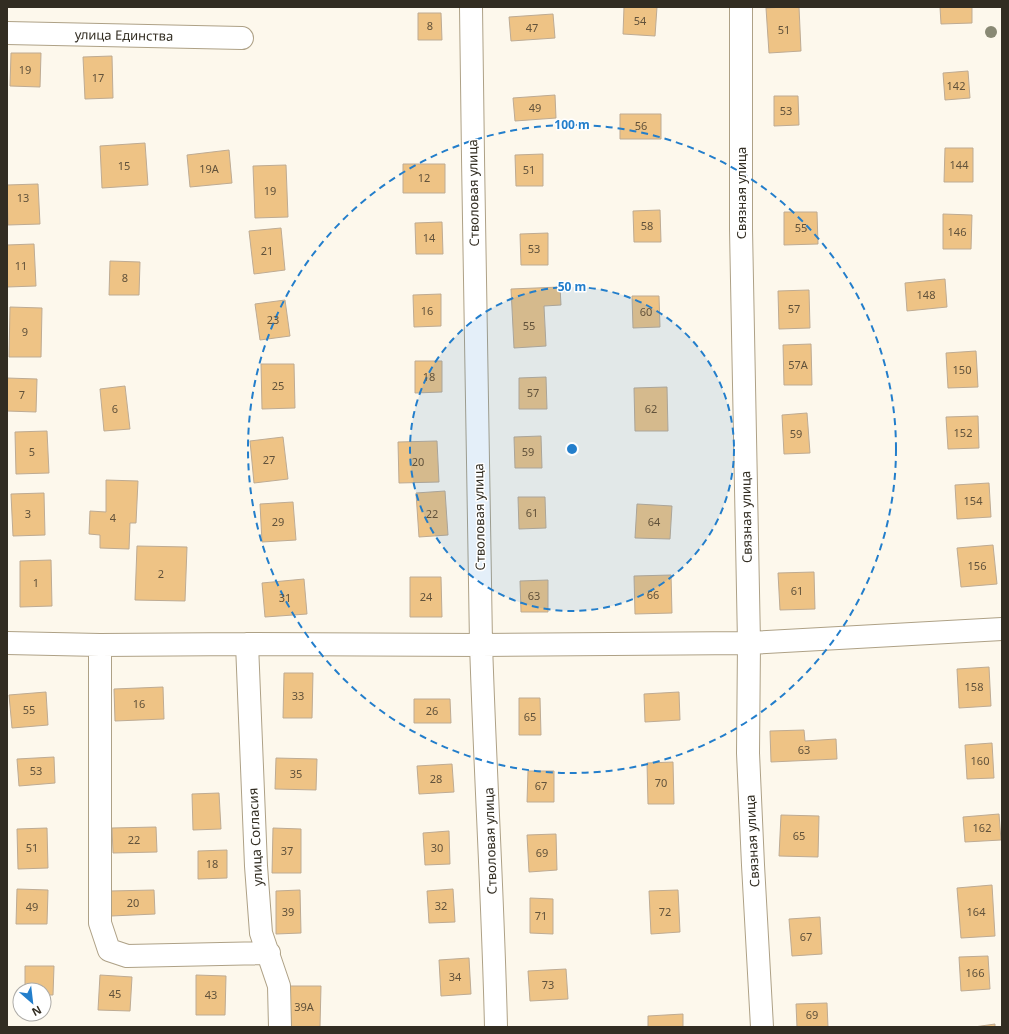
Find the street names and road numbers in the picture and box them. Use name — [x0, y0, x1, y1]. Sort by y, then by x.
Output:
street label: улица Единства — [75, 25, 173, 45]
street label: Стволовая улица — [463, 139, 483, 247]
street label: Связная улица — [732, 147, 750, 239]
street label: Стволовая улица — [469, 463, 489, 571]
street label: Связная улица — [736, 471, 756, 563]
street label: улица Согласия — [243, 787, 267, 887]
street label: Стволовая улица — [479, 787, 501, 895]
street label: Связная улица — [741, 794, 763, 888]

